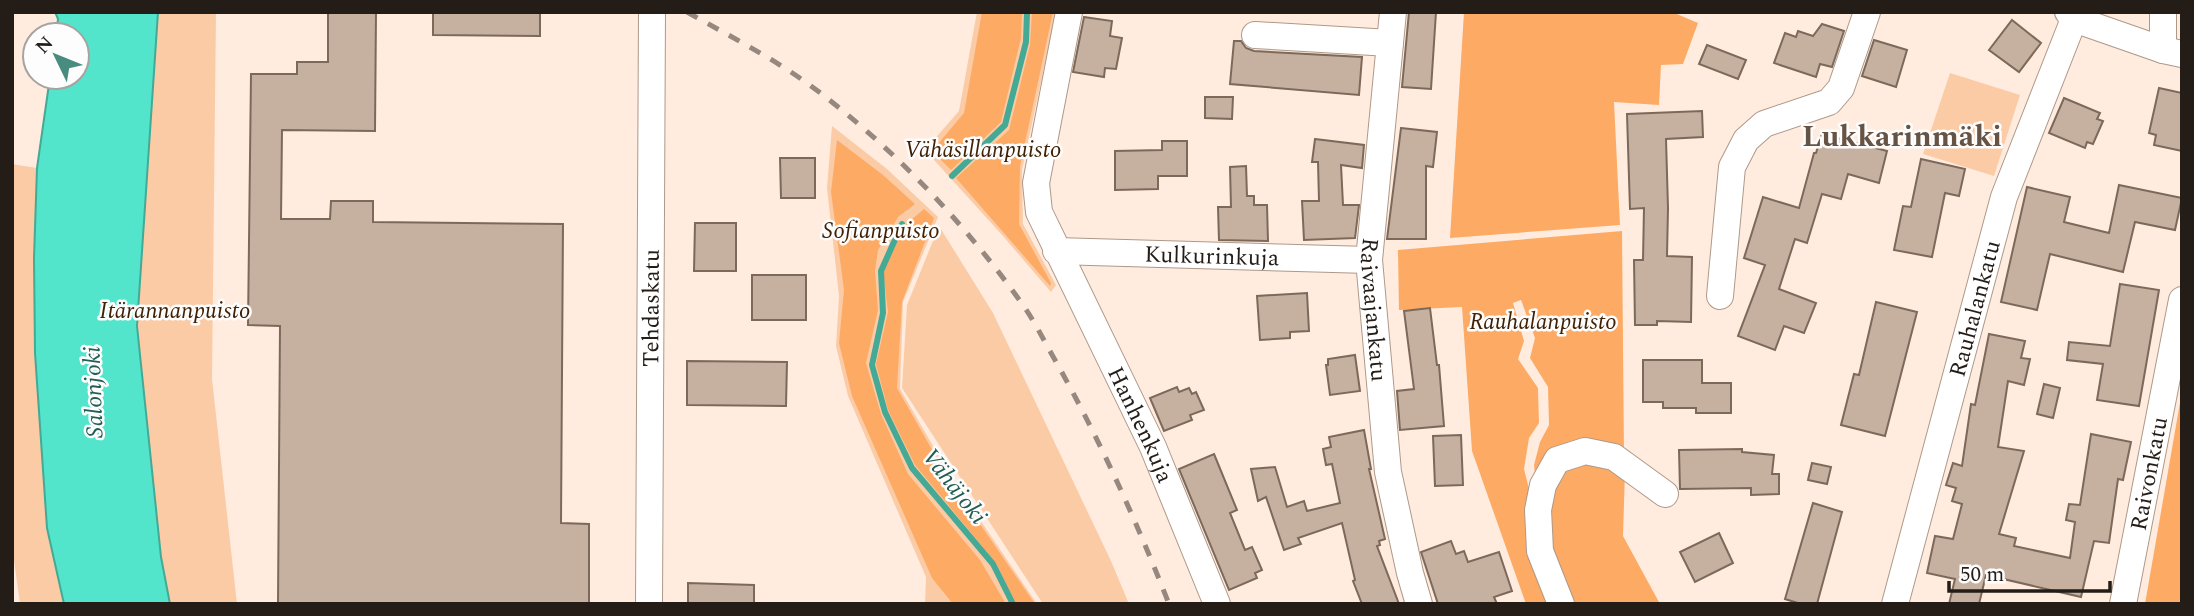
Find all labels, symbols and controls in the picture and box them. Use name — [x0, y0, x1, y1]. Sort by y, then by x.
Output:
north arrow — [21, 21, 91, 91]
text: N — [29, 30, 61, 61]
district label: Lukkarinmäki — [1802, 114, 2002, 160]
park label: Vähäsillanpuisto — [905, 133, 1061, 168]
park label: Sofianpuisto — [822, 214, 940, 249]
street label: Raivaajankatu — [1350, 236, 1396, 383]
street label: Rauhalankatu — [1941, 236, 2011, 381]
street label: Kulkurinkuja — [1144, 238, 1280, 276]
street label: Tehdaskatu — [634, 249, 670, 367]
park label: Itärannanpuisto — [99, 294, 251, 329]
park label: Rauhalanpuisto — [1469, 305, 1617, 340]
water label: Salonjoki — [74, 345, 114, 439]
street label: Hanhenkuja — [1097, 361, 1182, 489]
street label: Raivonkatu — [2122, 414, 2178, 534]
water label: Vähäjoki — [913, 441, 996, 533]
scale bar — [1949, 550, 2110, 594]
text: 50 m — [1960, 559, 2004, 591]

